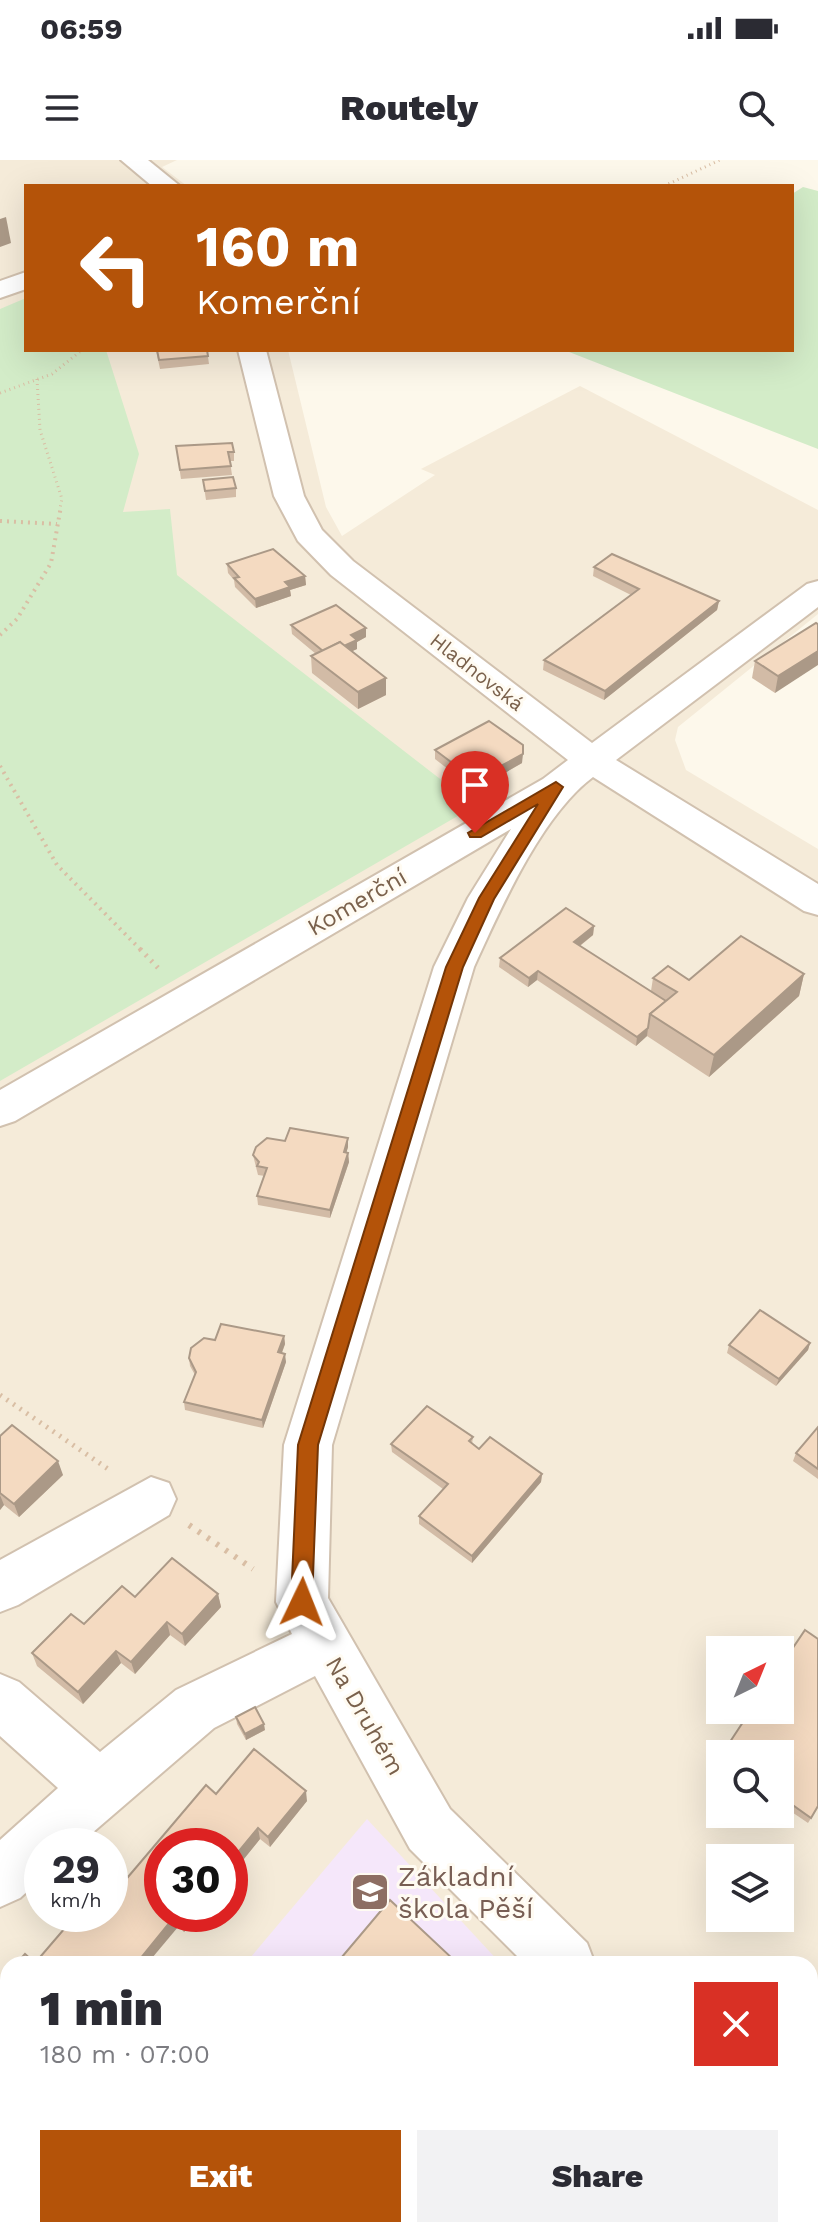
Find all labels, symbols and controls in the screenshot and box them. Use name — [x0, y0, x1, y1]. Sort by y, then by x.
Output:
text: 06:59 — [40, 11, 123, 46]
icon: menu — [40, 86, 84, 130]
icon: search — [734, 86, 778, 130]
text: Routely — [340, 87, 478, 129]
text: 160 m — [196, 214, 359, 280]
icon: left — [64, 216, 168, 320]
text: Komerční — [196, 281, 361, 323]
street label: Hladnovská — [425, 628, 529, 716]
pin — [441, 751, 509, 833]
icon: arrive — [453, 763, 497, 807]
street label: Komerční — [302, 862, 412, 942]
position arrow — [260, 1560, 344, 1644]
north arrow — [706, 1636, 794, 1724]
map controls — [706, 1636, 794, 1932]
street label: Na Druhém — [320, 1652, 410, 1780]
button: search — [706, 1740, 794, 1828]
speed limit sign: 30 — [144, 1828, 248, 1932]
button: layers — [706, 1844, 794, 1932]
text: 29 — [52, 1846, 100, 1893]
place label: Základní škola Pěší — [398, 1860, 533, 1925]
school or university icon: Základní škola Pěší — [349, 1871, 391, 1913]
text: km/h — [50, 1888, 102, 1912]
text: 1 min — [40, 1980, 163, 2037]
button: close — [694, 1982, 778, 2066]
text: 180 m · 07:00 — [40, 2039, 210, 2069]
button: Exit — [40, 2130, 401, 2222]
button: Share — [417, 2130, 778, 2222]

